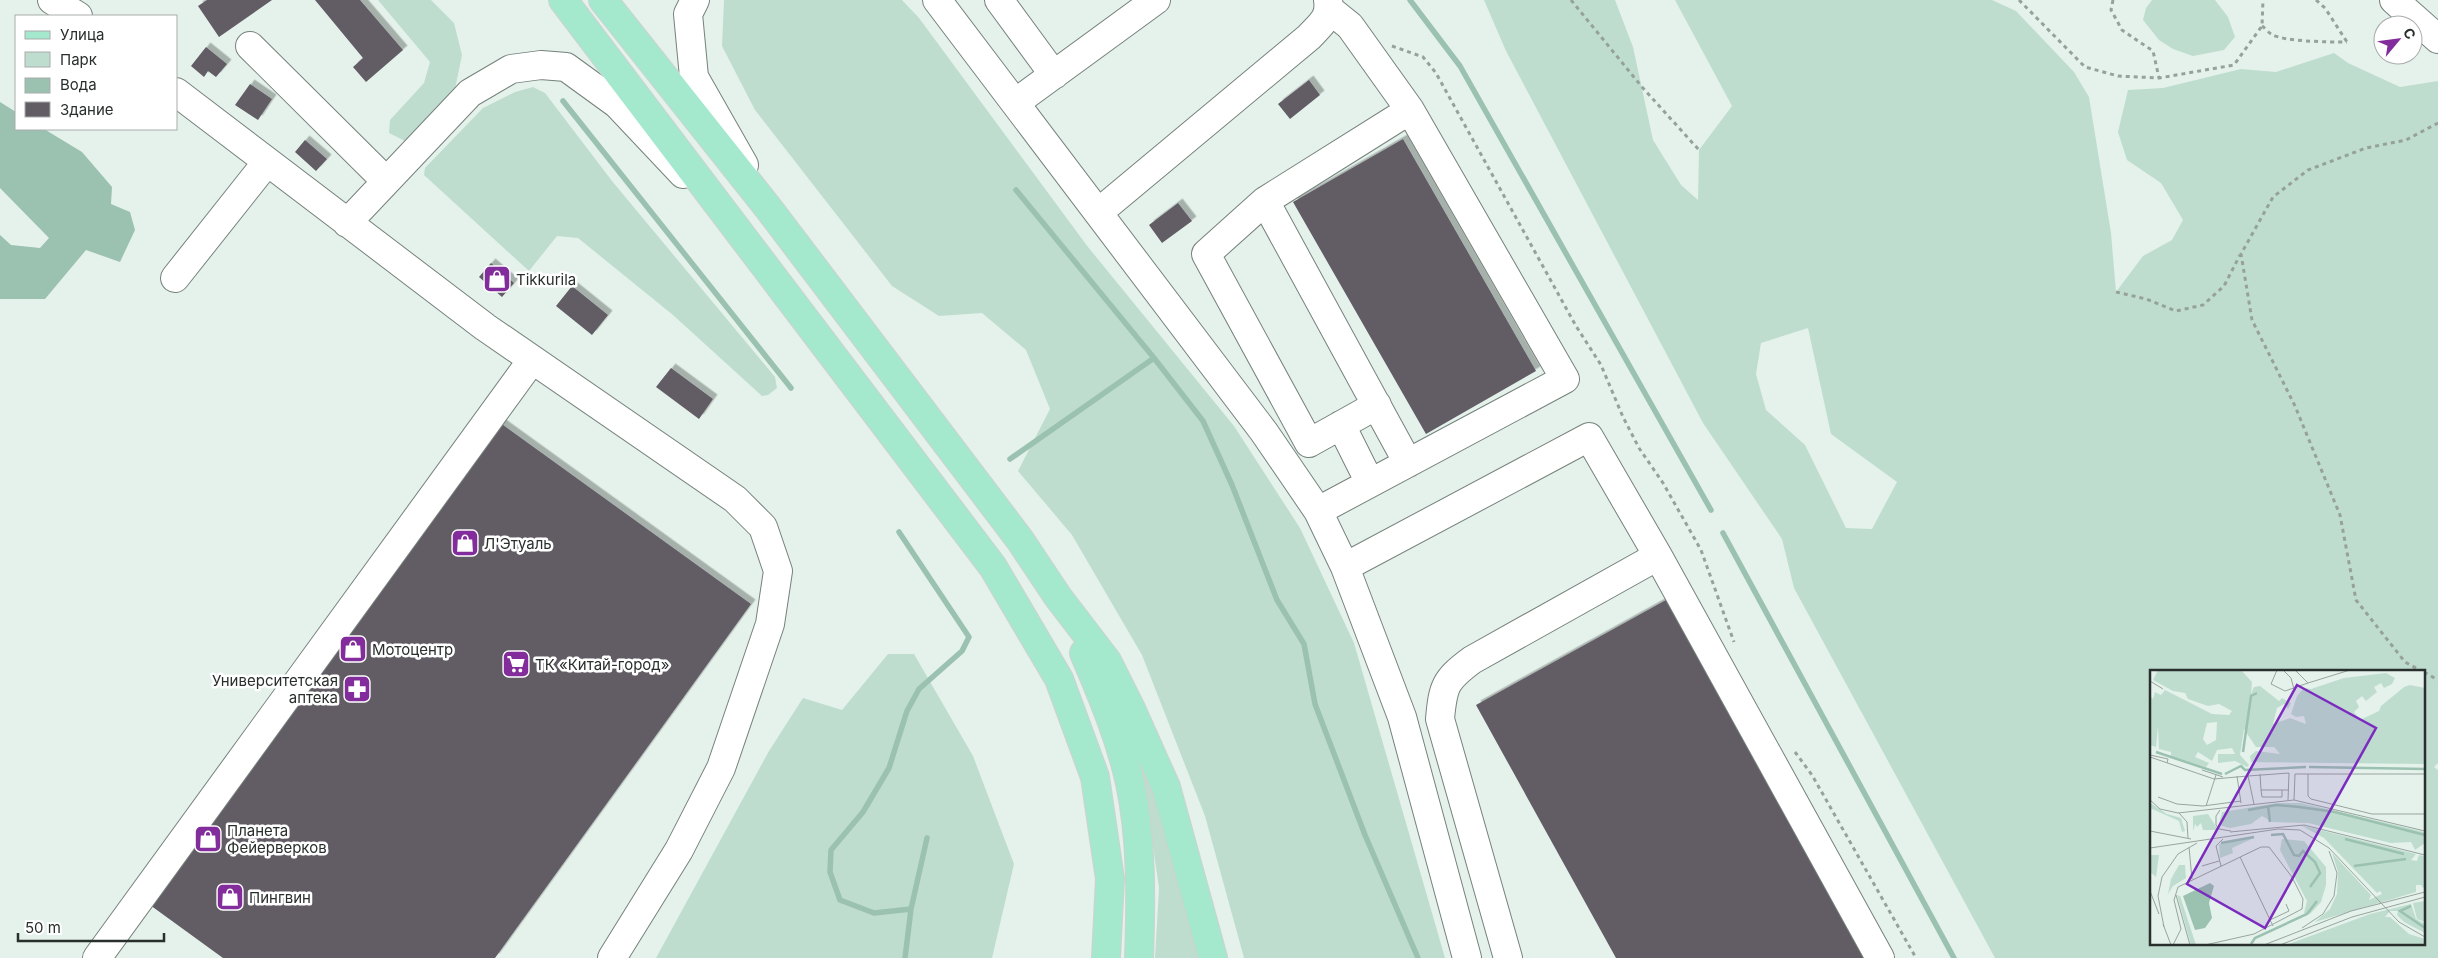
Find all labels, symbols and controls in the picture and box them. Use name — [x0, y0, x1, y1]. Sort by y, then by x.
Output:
legend — [15, 15, 178, 130]
north arrow — [2373, 15, 2423, 65]
text: Улица — [60, 25, 104, 44]
text: С — [2400, 25, 2420, 42]
text: Парк — [60, 50, 97, 69]
text: Вода — [60, 75, 97, 94]
text: Здание — [60, 100, 114, 119]
shop icon: Tikkurila — [482, 264, 512, 294]
place label: Tikkurila — [516, 270, 576, 289]
shop icon: Л'Этуаль — [450, 528, 480, 558]
place label: Л'Этуаль — [484, 534, 552, 553]
shop icon: Мотоцентр — [338, 634, 368, 664]
place label: Мотоцентр — [372, 640, 453, 659]
supermarket icon: ТК «Китай-город» — [501, 649, 531, 679]
place label: ТК «Китай-город» — [535, 655, 669, 674]
inset map — [2150, 670, 2426, 946]
place label: Университетская аптека — [212, 671, 338, 707]
pharmacy icon: Университетская аптека — [342, 674, 372, 704]
place label: Планета Фейерверков — [227, 821, 327, 857]
shop icon: Планета Фейерверков — [193, 824, 223, 854]
shop icon: Пингвин — [215, 882, 245, 912]
place label: Пингвин — [249, 888, 311, 907]
scale bar — [18, 910, 164, 942]
text: 50 m — [25, 918, 61, 937]

